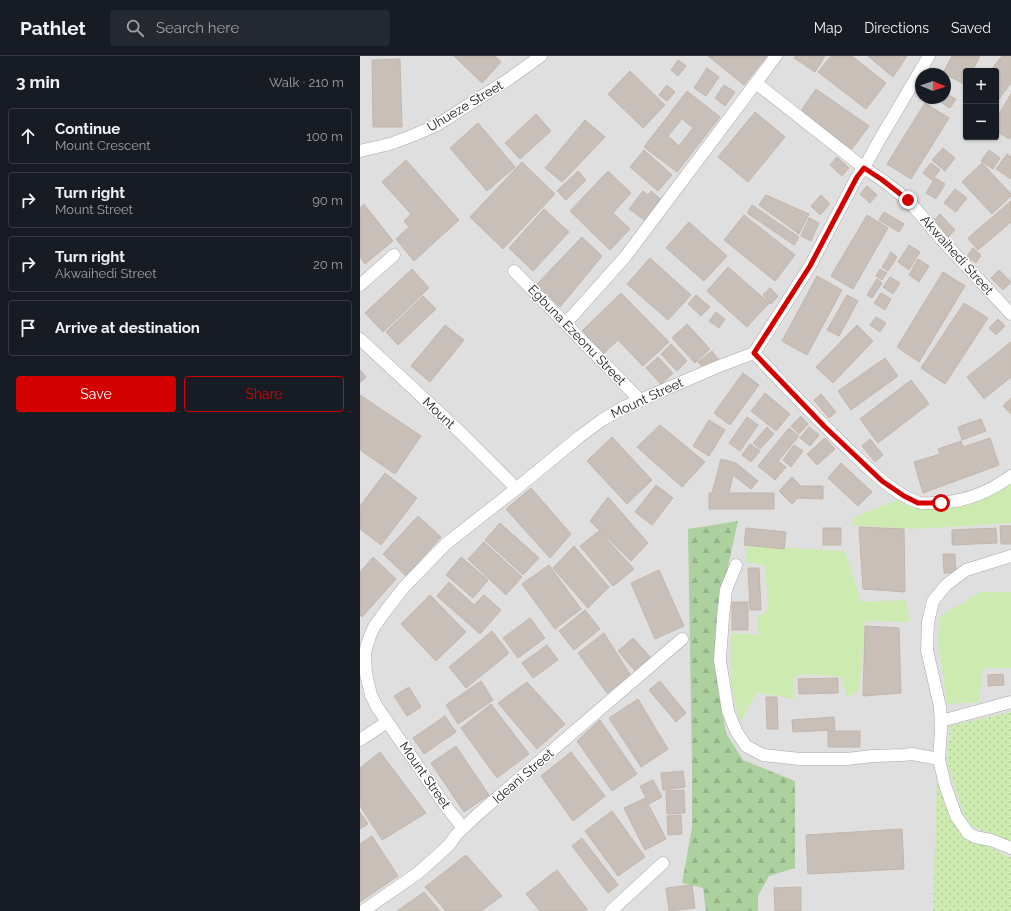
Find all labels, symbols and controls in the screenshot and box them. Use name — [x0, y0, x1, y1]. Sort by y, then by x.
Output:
search box — [110, 10, 390, 46]
text: Pathlet — [20, 17, 86, 39]
icon: search — [124, 17, 146, 39]
text: Search here — [156, 19, 239, 37]
text: Map — [814, 20, 842, 36]
text: Directions — [864, 20, 929, 36]
text: Saved — [951, 20, 991, 36]
north arrow — [915, 68, 951, 104]
map controls — [963, 68, 999, 140]
button: + — [963, 68, 999, 104]
text: 3 min — [16, 72, 60, 92]
text: Walk · 210 m — [269, 75, 344, 90]
street label: Uhueze Street — [424, 77, 506, 135]
button: − — [963, 104, 999, 140]
text: Continue — [55, 120, 120, 138]
icon: ahead — [17, 125, 39, 147]
text: 100 m — [306, 129, 343, 144]
text: Mount Crescent — [55, 138, 151, 153]
text: Turn right — [55, 184, 125, 202]
icon: right — [17, 189, 39, 211]
route end — [899, 191, 917, 209]
text: 90 m — [312, 193, 343, 208]
text: Mount Street — [55, 202, 133, 217]
street label: Akwaihedi Street — [917, 212, 997, 298]
text: Turn right — [55, 248, 125, 266]
icon: right — [17, 253, 39, 275]
text: 20 m — [313, 257, 343, 272]
text: Akwaihedi Street — [55, 266, 156, 281]
street label: Egbuna Ezeonu Street — [525, 282, 629, 389]
icon: arrive — [17, 317, 39, 339]
text: Arrive at destination — [55, 319, 200, 337]
street label: Mount Street — [608, 374, 686, 421]
button: Save — [16, 376, 176, 412]
button: Share — [184, 376, 344, 412]
street label: Mount — [420, 394, 459, 432]
route start — [932, 494, 950, 512]
street label: Mount Street — [396, 739, 454, 812]
street label: Ideani Street — [490, 745, 557, 806]

